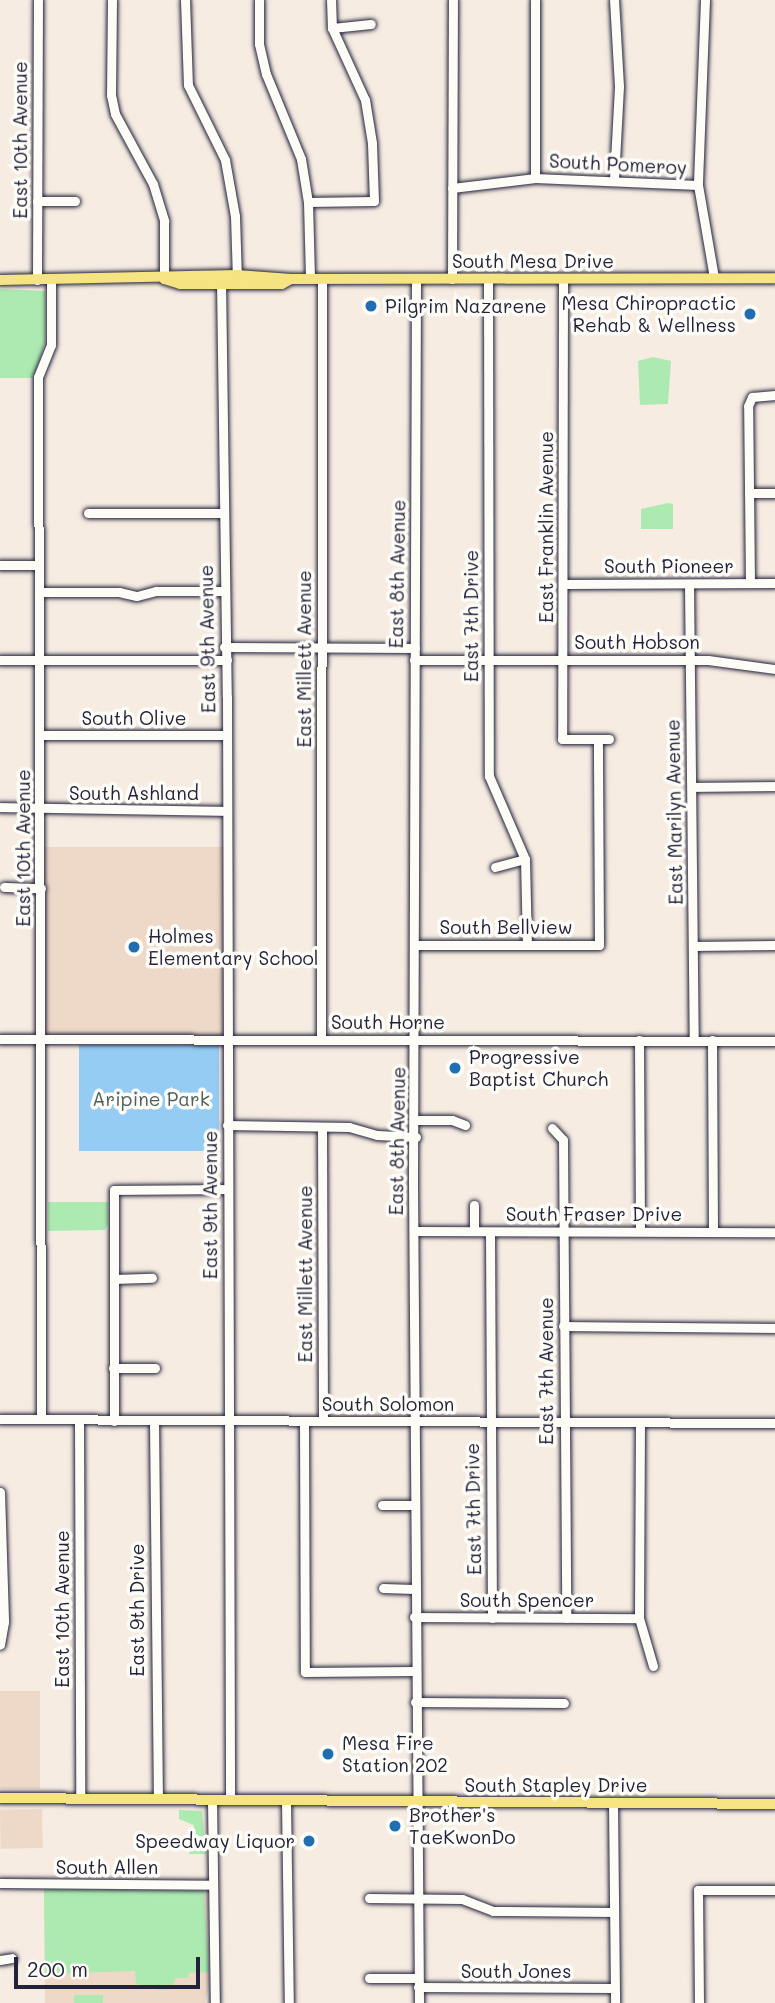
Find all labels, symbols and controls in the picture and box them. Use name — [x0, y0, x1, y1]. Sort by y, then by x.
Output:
street label: East 10th Avenue — [9, 61, 31, 219]
street label: South Pomeroy — [548, 149, 688, 179]
street label: South Mesa Drive — [452, 250, 614, 272]
place label: Mesa Chiropractic Rehab & Wellness — [561, 292, 736, 336]
place label: Pilgrim Nazarene — [385, 295, 547, 317]
marker: Pilgrim Nazarene — [363, 298, 379, 314]
marker: Mesa Chiropractic Rehab & Wellness — [742, 306, 758, 322]
street label: East Franklin Avenue — [535, 431, 557, 623]
street label: East 8th Avenue — [384, 499, 410, 649]
street label: East 7th Drive — [460, 550, 482, 682]
street label: South Pioneer — [604, 555, 734, 577]
street label: East 9th Avenue — [194, 565, 220, 713]
street label: East Millett Avenue — [293, 570, 315, 748]
street label: South Hobson — [574, 631, 700, 653]
street label: South Olive — [82, 707, 186, 729]
street label: East Marilyn Avenue — [661, 719, 687, 905]
street label: East 10th Avenue — [12, 769, 34, 927]
street label: South Ashland — [69, 782, 199, 804]
street label: South Bellview — [440, 916, 572, 938]
place label: Holmes Elementary School — [148, 925, 318, 969]
marker: Holmes Elementary School — [126, 939, 142, 955]
street label: South Horne — [331, 1011, 445, 1033]
place label: Progressive Baptist Church — [469, 1046, 608, 1090]
marker: Progressive Baptist Church — [447, 1060, 463, 1076]
street label: East 8th Avenue — [384, 1066, 410, 1216]
park label: Aripine Park — [92, 1088, 210, 1110]
street label: East 9th Avenue — [199, 1131, 221, 1279]
street label: East Millett Avenue — [294, 1185, 316, 1363]
street label: South Fraser Drive — [506, 1203, 682, 1225]
street label: East 7th Avenue — [535, 1297, 557, 1445]
street label: South Solomon — [322, 1393, 454, 1415]
street label: East 7th Drive — [460, 1443, 486, 1575]
street label: East 10th Avenue — [51, 1530, 73, 1688]
street label: East 9th Drive — [126, 1544, 148, 1676]
street label: South Spencer — [460, 1589, 594, 1611]
place label: Mesa Fire Station 202 — [342, 1732, 448, 1776]
marker: Mesa Fire Station 202 — [320, 1746, 336, 1762]
street label: South Stapley Drive — [465, 1774, 647, 1796]
place label: Brother's TaeKwonDo — [409, 1804, 516, 1848]
marker: Brother's TaeKwonDo — [387, 1818, 403, 1834]
place label: Speedway Liquor — [135, 1830, 295, 1852]
marker: Speedway Liquor — [301, 1833, 317, 1849]
street label: South Allen — [56, 1856, 158, 1878]
scale bar — [18, 1944, 203, 1988]
text: 200 m — [27, 1955, 88, 1982]
street label: South Jones — [461, 1960, 571, 1982]

